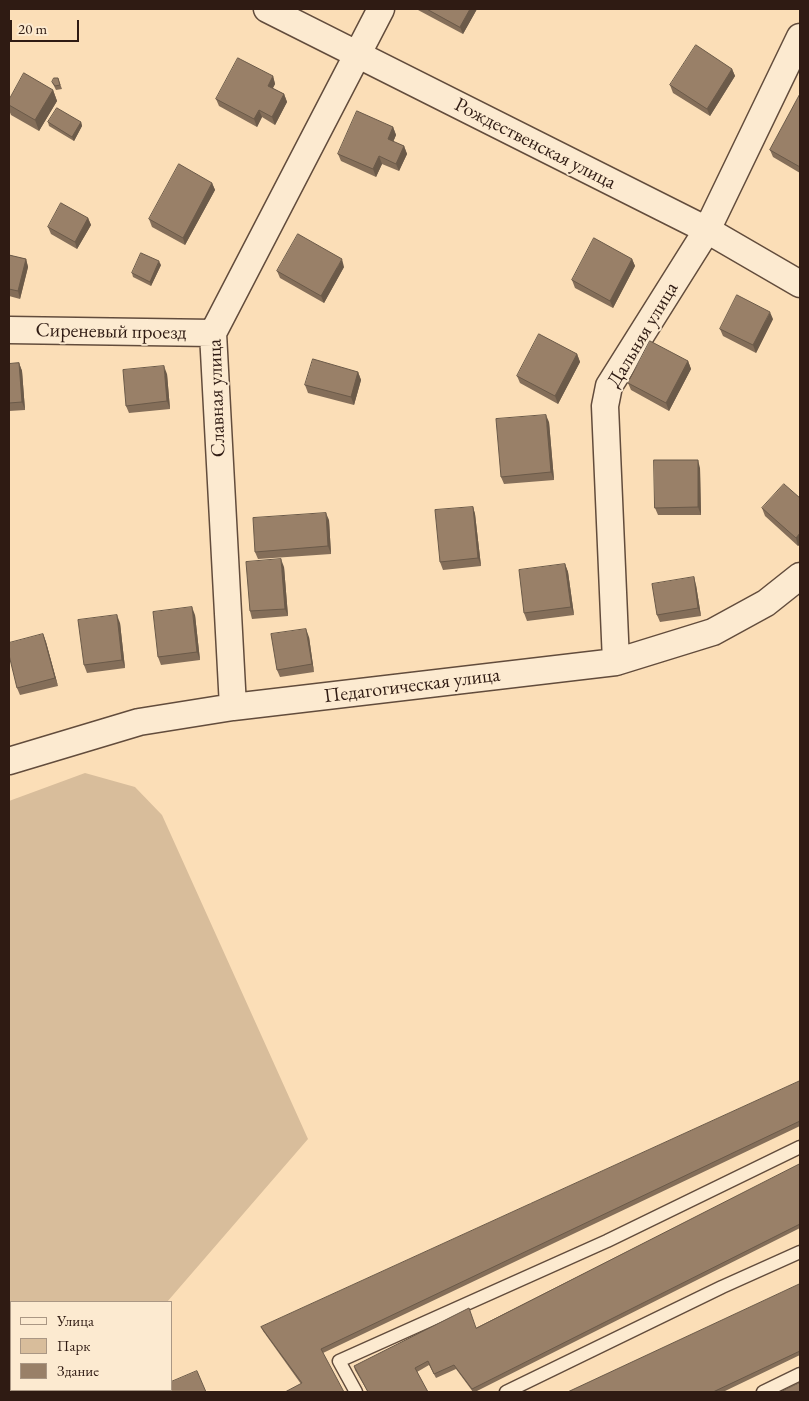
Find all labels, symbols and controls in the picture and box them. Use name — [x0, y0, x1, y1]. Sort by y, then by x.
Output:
scale bar — [12, 10, 81, 42]
text: 20 m — [18, 19, 47, 38]
street label: Рождественская улица — [450, 93, 620, 195]
street label: Дальняя улица — [602, 278, 684, 392]
street label: Сиреневый проезд — [35, 319, 187, 345]
street label: Славная улица — [203, 338, 231, 458]
street label: Педагогическая улица — [323, 663, 501, 709]
legend — [10, 1301, 172, 1391]
text: Улица — [57, 1311, 94, 1330]
text: Парк — [57, 1336, 90, 1355]
text: Здание — [57, 1361, 99, 1380]

